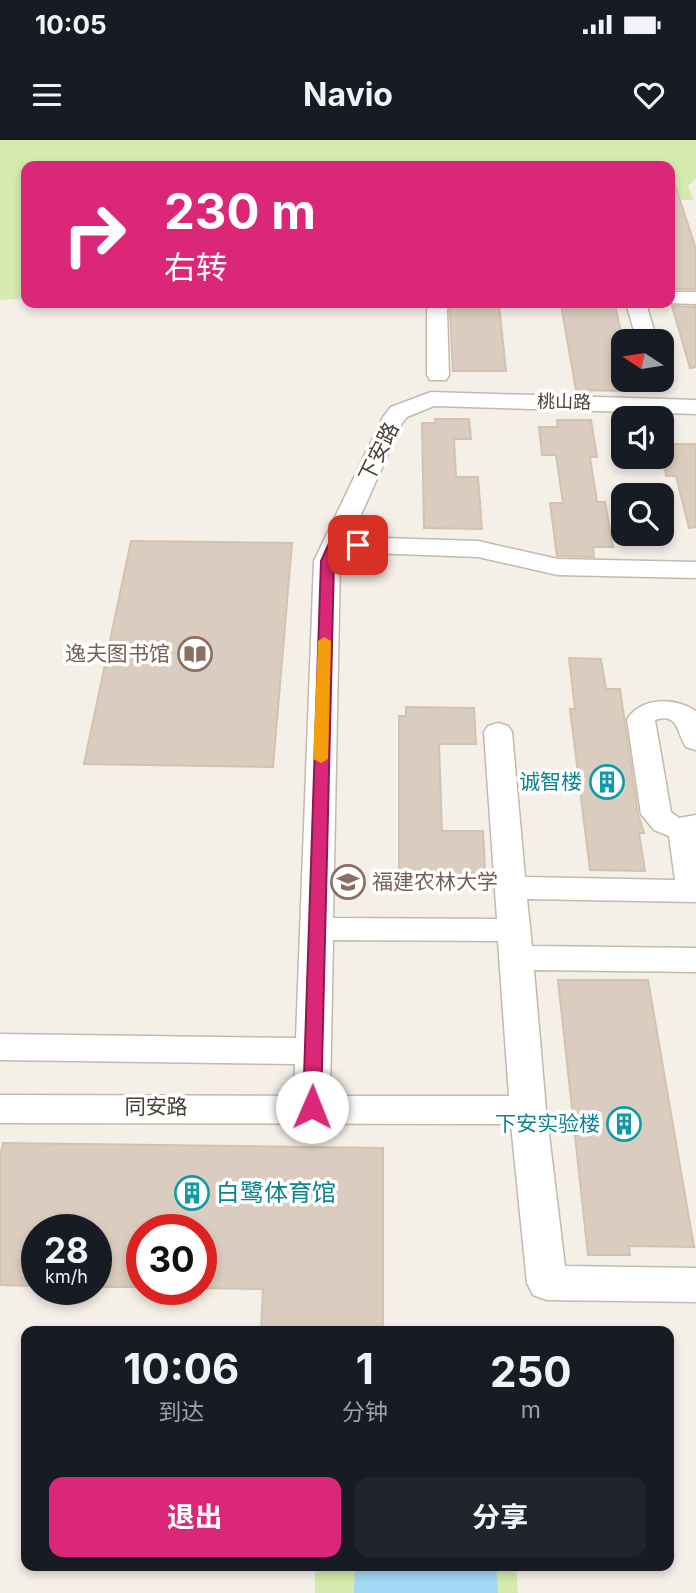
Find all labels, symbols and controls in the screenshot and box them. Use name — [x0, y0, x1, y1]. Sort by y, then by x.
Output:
text: 10:05 — [35, 9, 107, 40]
text: Navio — [303, 75, 393, 114]
icon: menu — [28, 76, 66, 114]
icon: heart — [630, 76, 668, 114]
text: 230 m — [164, 182, 316, 241]
icon: right — [49, 189, 140, 280]
text: 右转 — [164, 248, 228, 287]
north arrow — [611, 329, 674, 392]
map controls — [611, 329, 674, 546]
street label: 桃山路 — [537, 391, 591, 412]
button: sound — [611, 406, 674, 469]
street label: 下安路 — [354, 418, 404, 486]
button: search — [611, 483, 674, 546]
pin — [328, 515, 388, 575]
icon: arrive — [339, 526, 377, 564]
library icon: 逸夫图书馆 — [176, 635, 214, 673]
place label: 逸夫图书馆 — [65, 641, 170, 666]
building icon: 诚智楼 — [588, 763, 626, 801]
place label: 诚智楼 — [519, 769, 582, 794]
school or university icon: 福建农林大学 — [329, 863, 367, 901]
place label: 福建农林大学 — [372, 869, 498, 894]
position arrow — [275, 1070, 349, 1144]
street label: 同安路 — [125, 1094, 188, 1119]
building icon: 下安实验楼 — [605, 1105, 643, 1143]
place label: 下安实验楼 — [495, 1111, 600, 1136]
building icon: 白鹭体育馆 — [173, 1174, 211, 1212]
place label: 白鹭体育馆 — [216, 1178, 336, 1207]
speed limit sign: 30 — [126, 1214, 217, 1305]
text: 28 — [44, 1229, 89, 1271]
text: km/h — [45, 1266, 88, 1287]
text: 10:06 — [123, 1343, 239, 1394]
text: 1 — [356, 1343, 374, 1394]
text: 250 — [490, 1346, 572, 1397]
text: m — [521, 1396, 541, 1424]
text: 到达 — [158, 1398, 204, 1426]
text: 分钟 — [342, 1398, 388, 1426]
button: 退出 — [49, 1477, 341, 1557]
button: 分享 — [355, 1477, 646, 1557]

